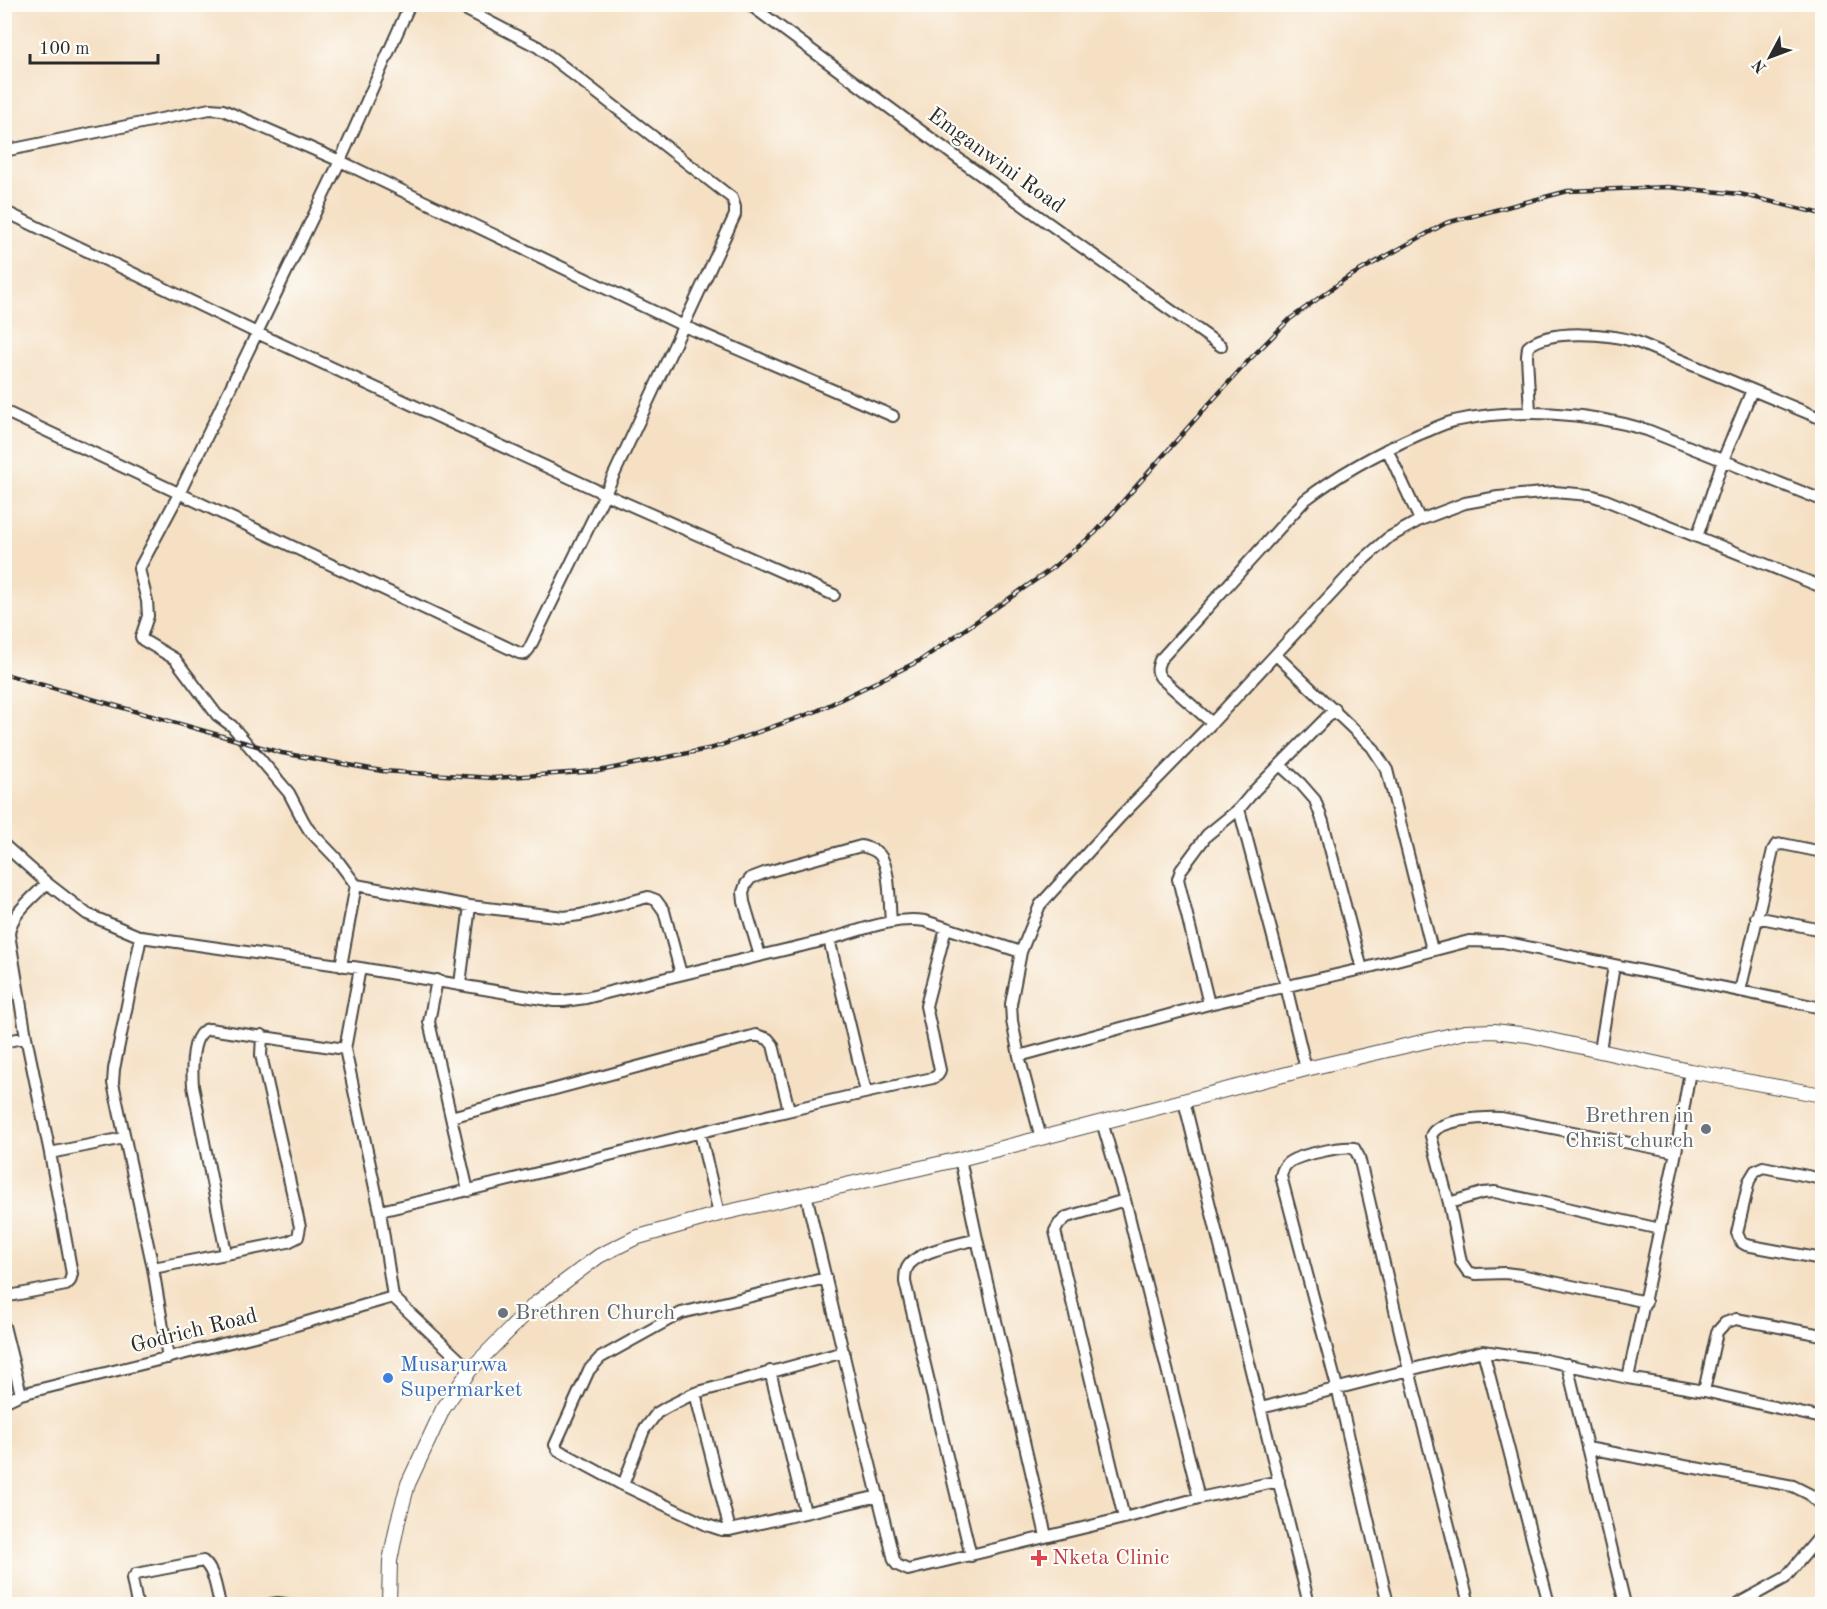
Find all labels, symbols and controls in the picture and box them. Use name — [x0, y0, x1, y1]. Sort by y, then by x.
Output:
scale bar — [30, 27, 158, 65]
north arrow — [1740, 27, 1800, 87]
text: 100 m — [39, 40, 90, 58]
text: N — [1750, 55, 1770, 75]
street label: Emganwini Road — [923, 104, 1069, 218]
place label: Brethren in Christ church — [1565, 1105, 1694, 1152]
marker: Brethren in Christ church — [1699, 1122, 1713, 1136]
place label: Brethren Church — [515, 1302, 675, 1324]
street label: Godrich Road — [128, 1305, 260, 1357]
marker: Brethren Church — [496, 1306, 510, 1320]
place label: Musarurwa Supermarket — [400, 1354, 523, 1401]
marker: Musarurwa Supermarket — [381, 1371, 395, 1385]
place label: Nketa Clinic — [1052, 1547, 1169, 1569]
marker: Nketa Clinic — [1030, 1549, 1048, 1567]

